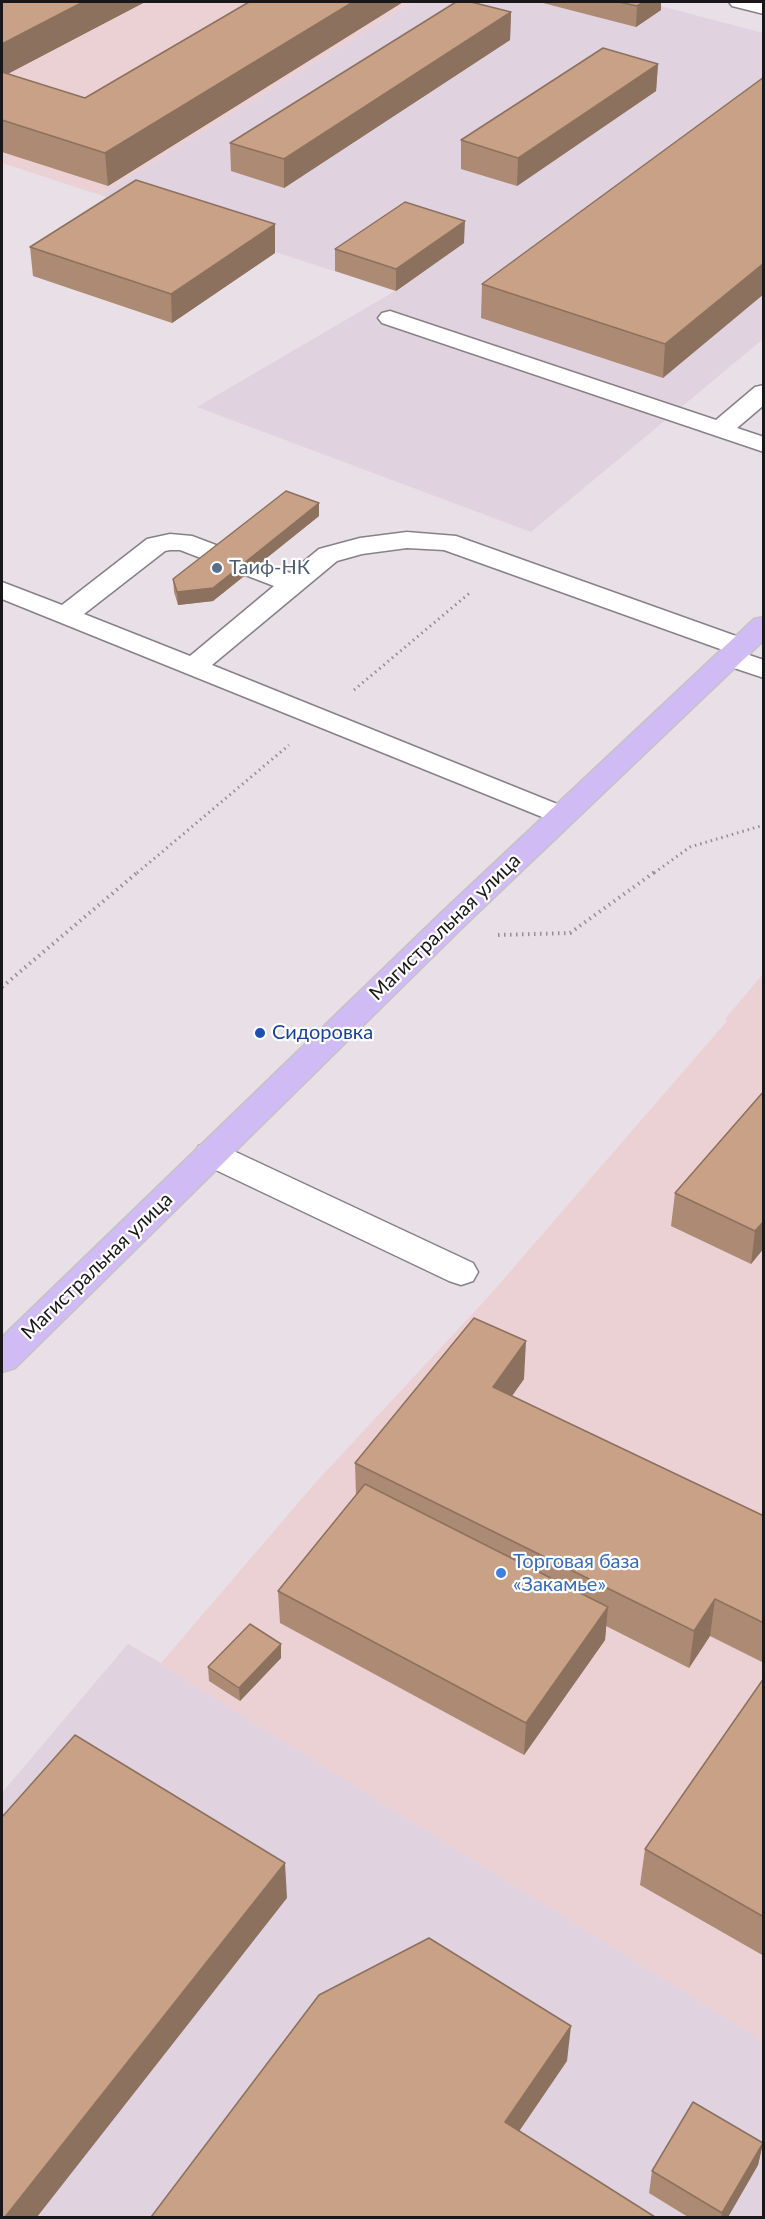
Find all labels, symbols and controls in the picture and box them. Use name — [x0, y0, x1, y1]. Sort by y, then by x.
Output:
place label: Таиф-НК — [229, 556, 310, 580]
marker: Таиф-НК — [210, 561, 224, 575]
street label: Магистральная улица — [364, 849, 526, 1005]
place label: Сидоровка — [272, 1021, 373, 1045]
marker: Сидоровка — [253, 1026, 267, 1040]
street label: Магистральная улица — [16, 1188, 178, 1344]
place label: Торговая база «Закамье» — [513, 1550, 639, 1597]
marker: Торговая база «Закамье» — [494, 1566, 508, 1580]

